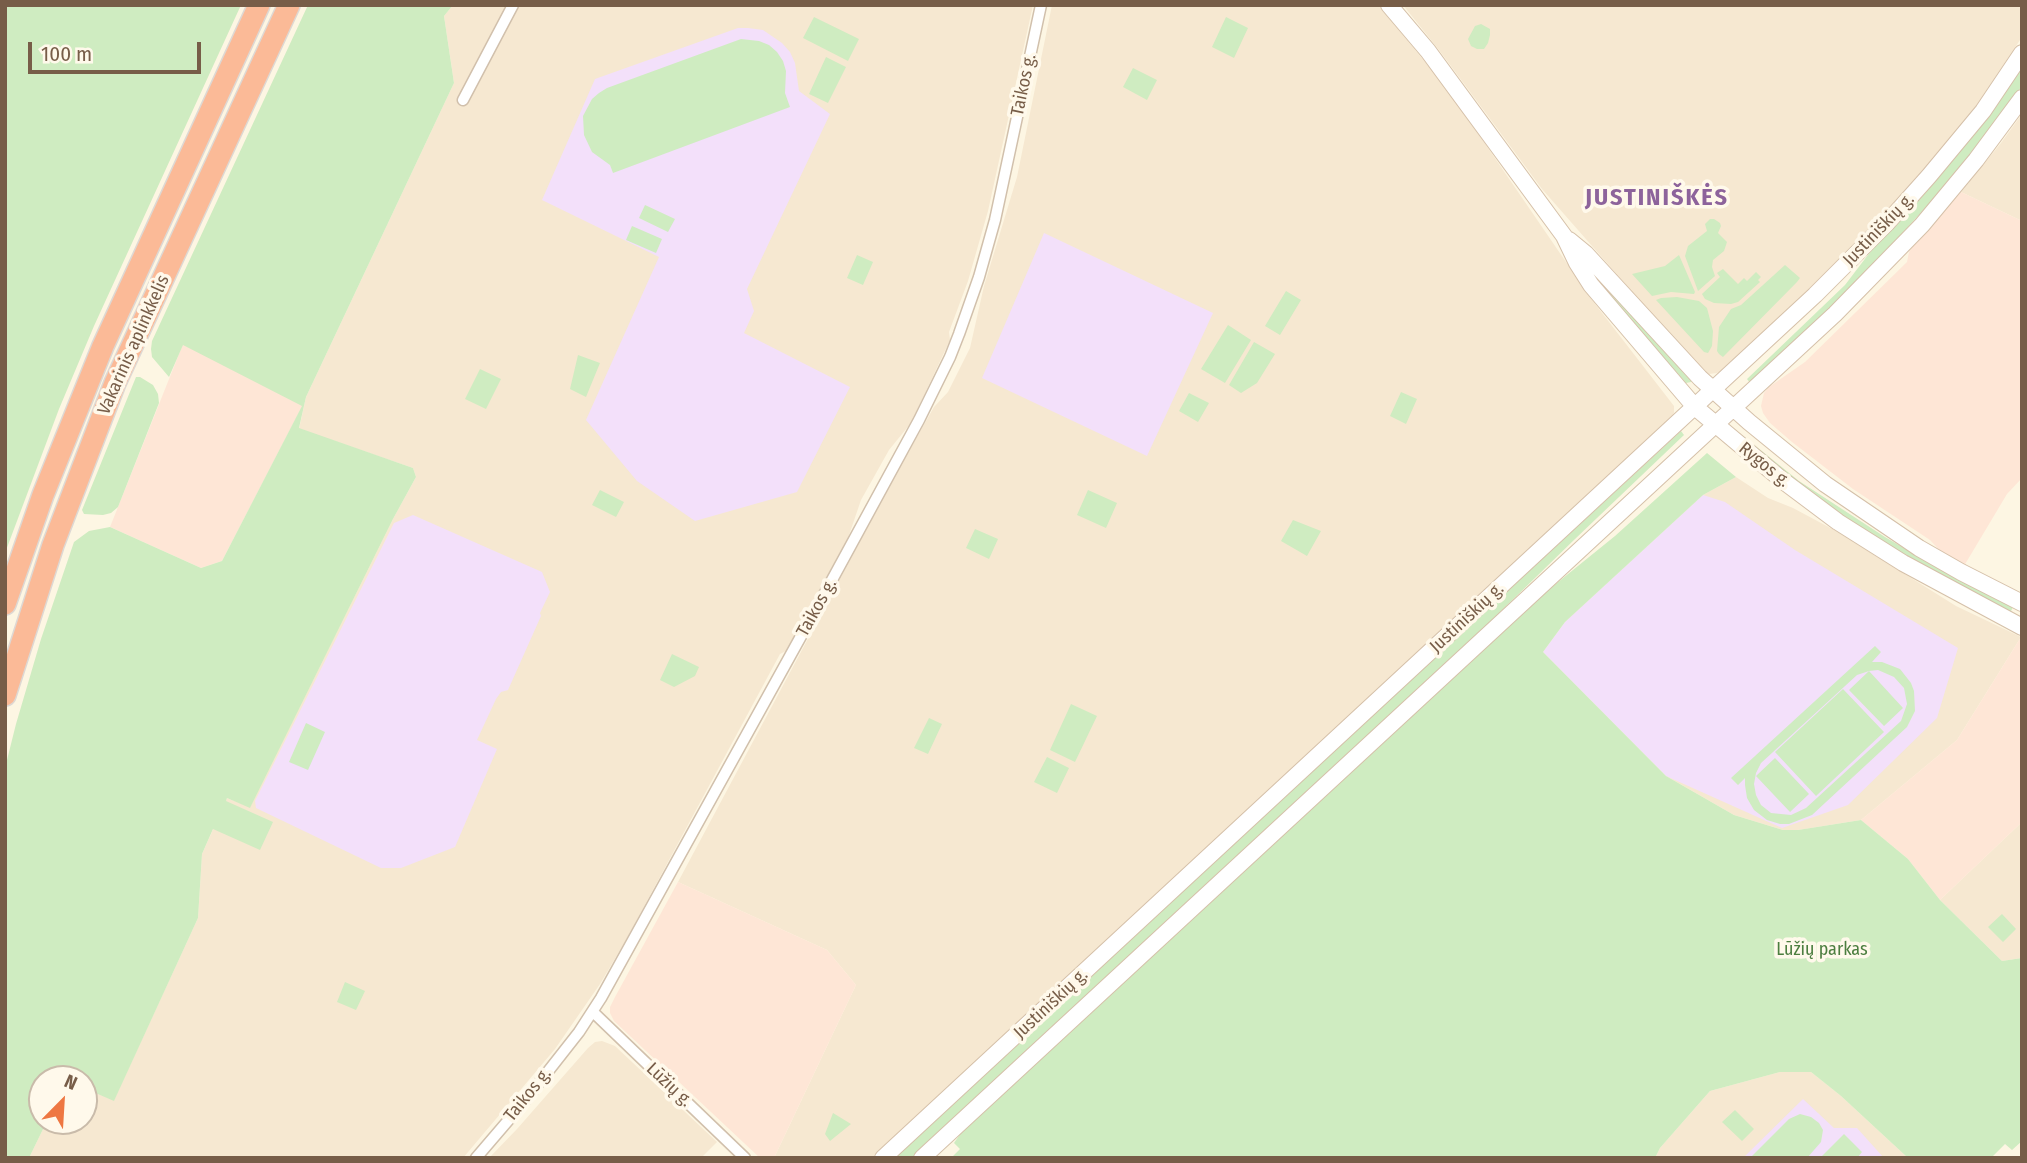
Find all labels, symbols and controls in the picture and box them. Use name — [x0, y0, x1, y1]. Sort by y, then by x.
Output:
scale bar — [32, 28, 205, 72]
text: 100 m — [41, 41, 92, 67]
street label: Taikos g. — [1007, 52, 1041, 118]
district label: JUSTINIŠKĖS — [1586, 184, 1728, 212]
street label: Justiniškių g. — [1839, 189, 1919, 271]
street label: Vakarinis aplinkkelis — [94, 272, 174, 418]
street label: Rygos g. — [1734, 438, 1794, 492]
street label: Taikos g. — [792, 575, 842, 641]
street label: Justiniškių g. — [1426, 578, 1508, 658]
park label: Lūžių parkas — [1776, 939, 1868, 961]
street label: Justiniškių g. — [1010, 964, 1092, 1044]
street label: Lūžių g. — [642, 1058, 696, 1112]
street label: Taikos g. — [500, 1064, 556, 1126]
north arrow — [28, 1065, 98, 1135]
text: N — [61, 1069, 81, 1095]

